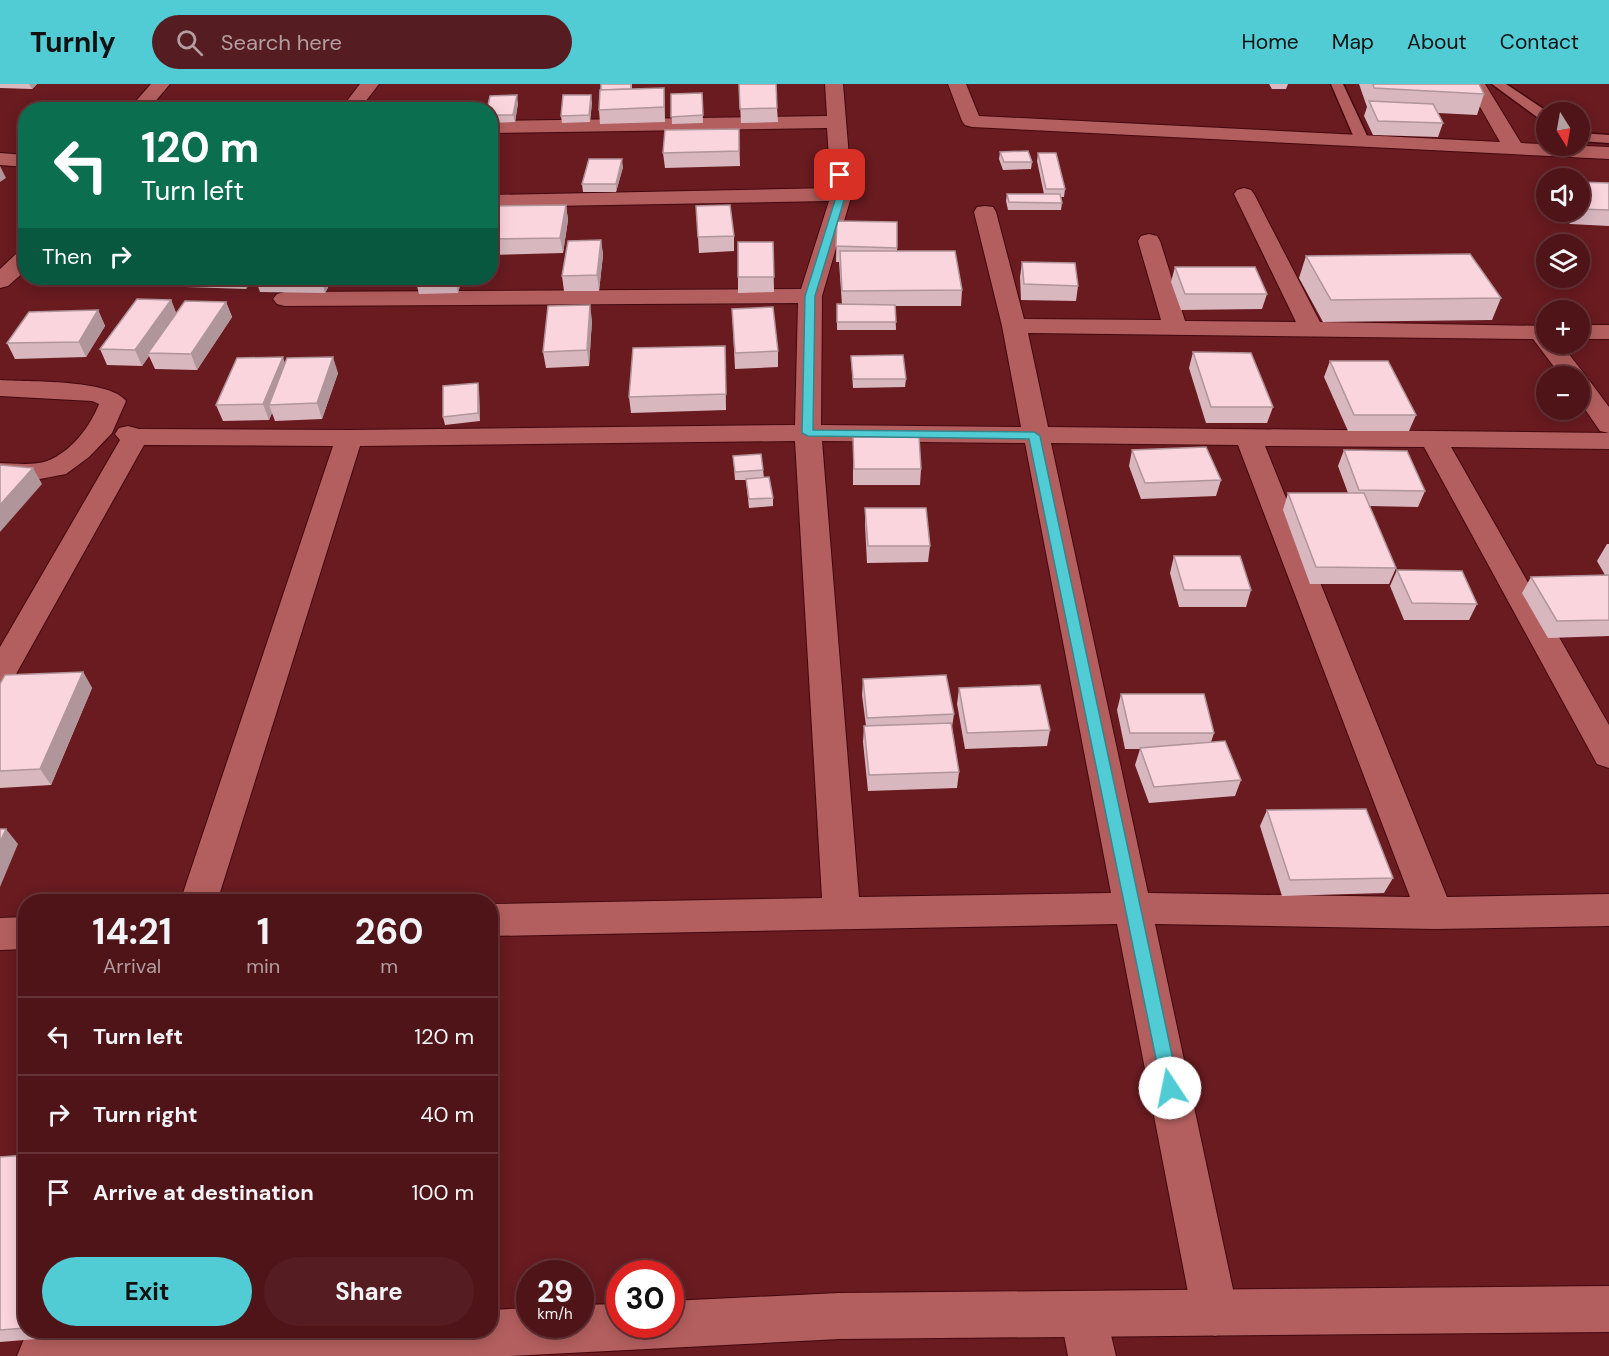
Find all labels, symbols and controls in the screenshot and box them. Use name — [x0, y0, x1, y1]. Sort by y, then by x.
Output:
search box — [152, 15, 572, 69]
text: Turnly — [30, 24, 116, 61]
icon: search — [173, 26, 206, 59]
text: Search here — [221, 28, 342, 57]
text: Home — [1241, 28, 1299, 56]
text: Map — [1332, 28, 1374, 56]
text: About — [1407, 28, 1467, 56]
text: Contact — [1500, 28, 1579, 56]
north arrow — [1536, 102, 1590, 156]
map controls — [1536, 102, 1590, 420]
text: 120 m — [141, 120, 259, 175]
icon: left — [42, 126, 120, 204]
pin — [814, 149, 865, 200]
icon: arrive — [823, 158, 856, 191]
button: sound — [1536, 168, 1590, 222]
text: Turn left — [141, 173, 244, 208]
button: layers — [1536, 234, 1590, 288]
icon: right — [104, 240, 137, 273]
text: Then — [42, 242, 92, 271]
button: + — [1536, 300, 1590, 354]
button: − — [1536, 366, 1590, 420]
text: 14:21 — [92, 908, 172, 955]
text: 1 — [257, 908, 270, 955]
text: 260 — [355, 908, 424, 955]
text: Arrival — [103, 953, 161, 979]
text: min — [246, 953, 280, 979]
text: m — [380, 953, 398, 979]
icon: left — [42, 1020, 75, 1053]
text: Turn left — [93, 1022, 183, 1051]
text: 120 m — [414, 1022, 474, 1051]
position arrow — [1138, 1056, 1202, 1120]
icon: right — [42, 1098, 75, 1131]
text: Turn right — [93, 1100, 198, 1129]
text: 40 m — [420, 1100, 474, 1129]
icon: arrive — [42, 1176, 75, 1209]
text: Arrive at destination — [93, 1178, 314, 1207]
text: 100 m — [412, 1178, 474, 1207]
button: Exit — [42, 1257, 252, 1326]
button: Share — [264, 1257, 474, 1326]
speed limit sign: 30 — [606, 1260, 684, 1338]
text: 29 — [537, 1272, 573, 1311]
text: km/h — [537, 1304, 573, 1324]

